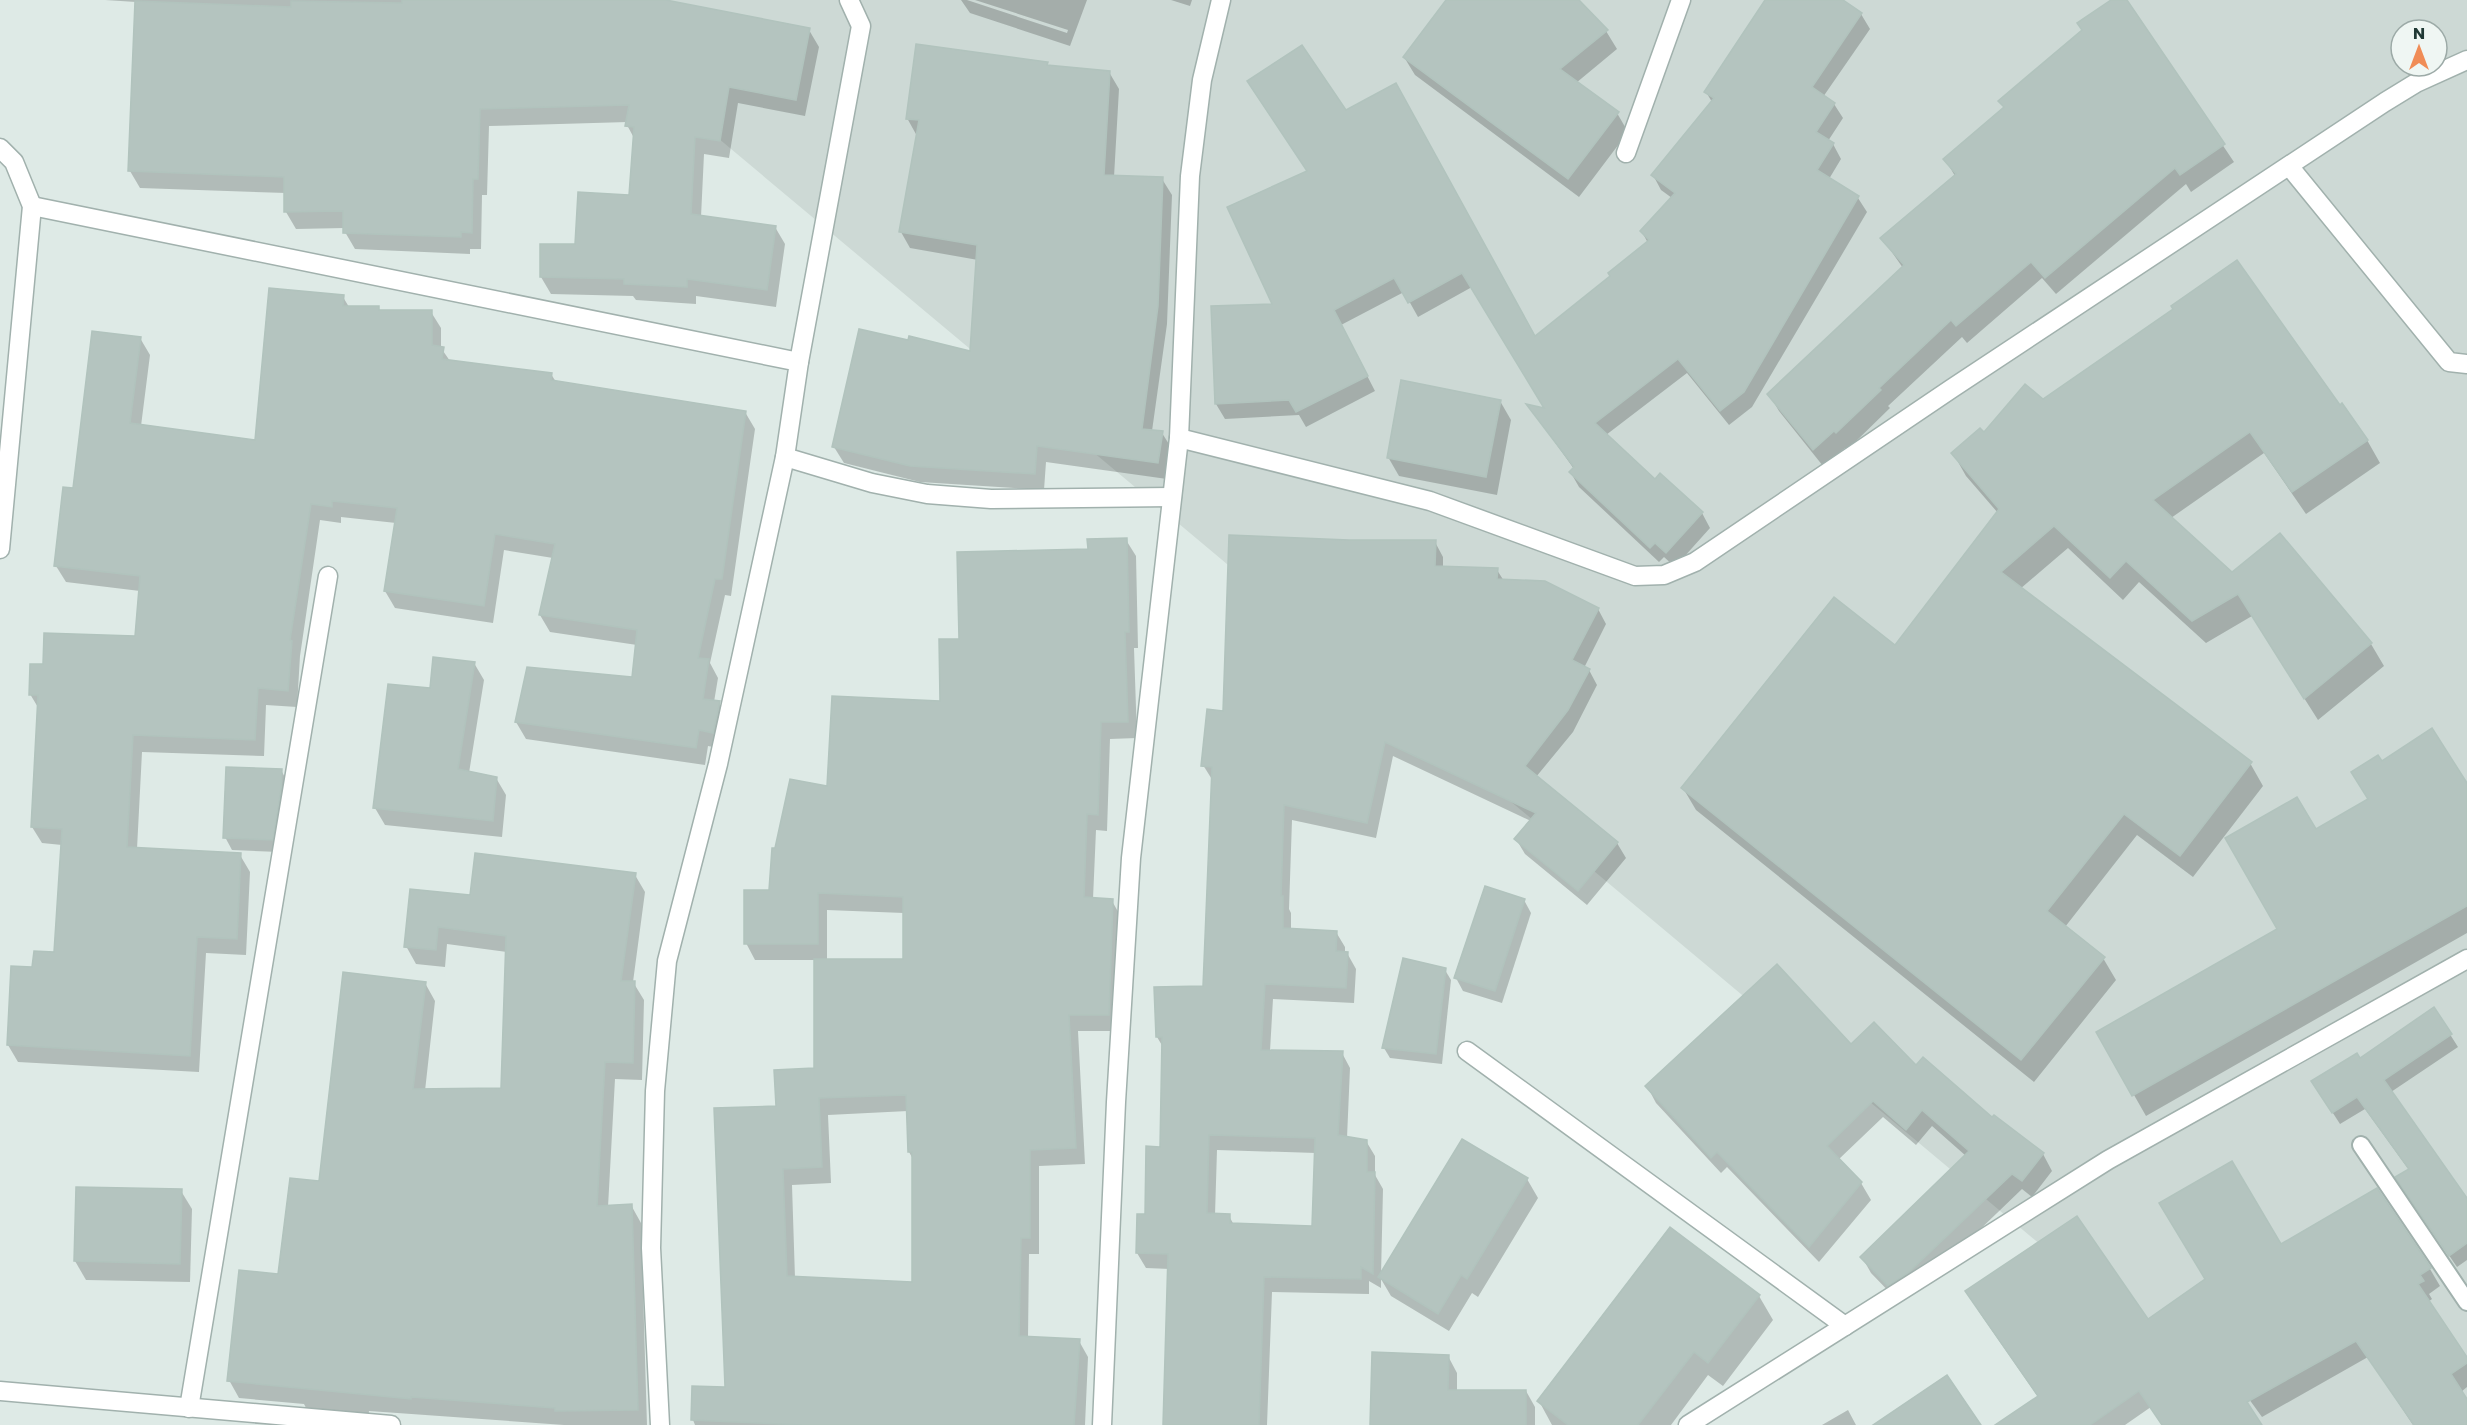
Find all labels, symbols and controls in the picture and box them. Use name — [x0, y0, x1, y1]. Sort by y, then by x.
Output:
north arrow — [2389, 18, 2449, 78]
text: N — [2413, 22, 2425, 45]

